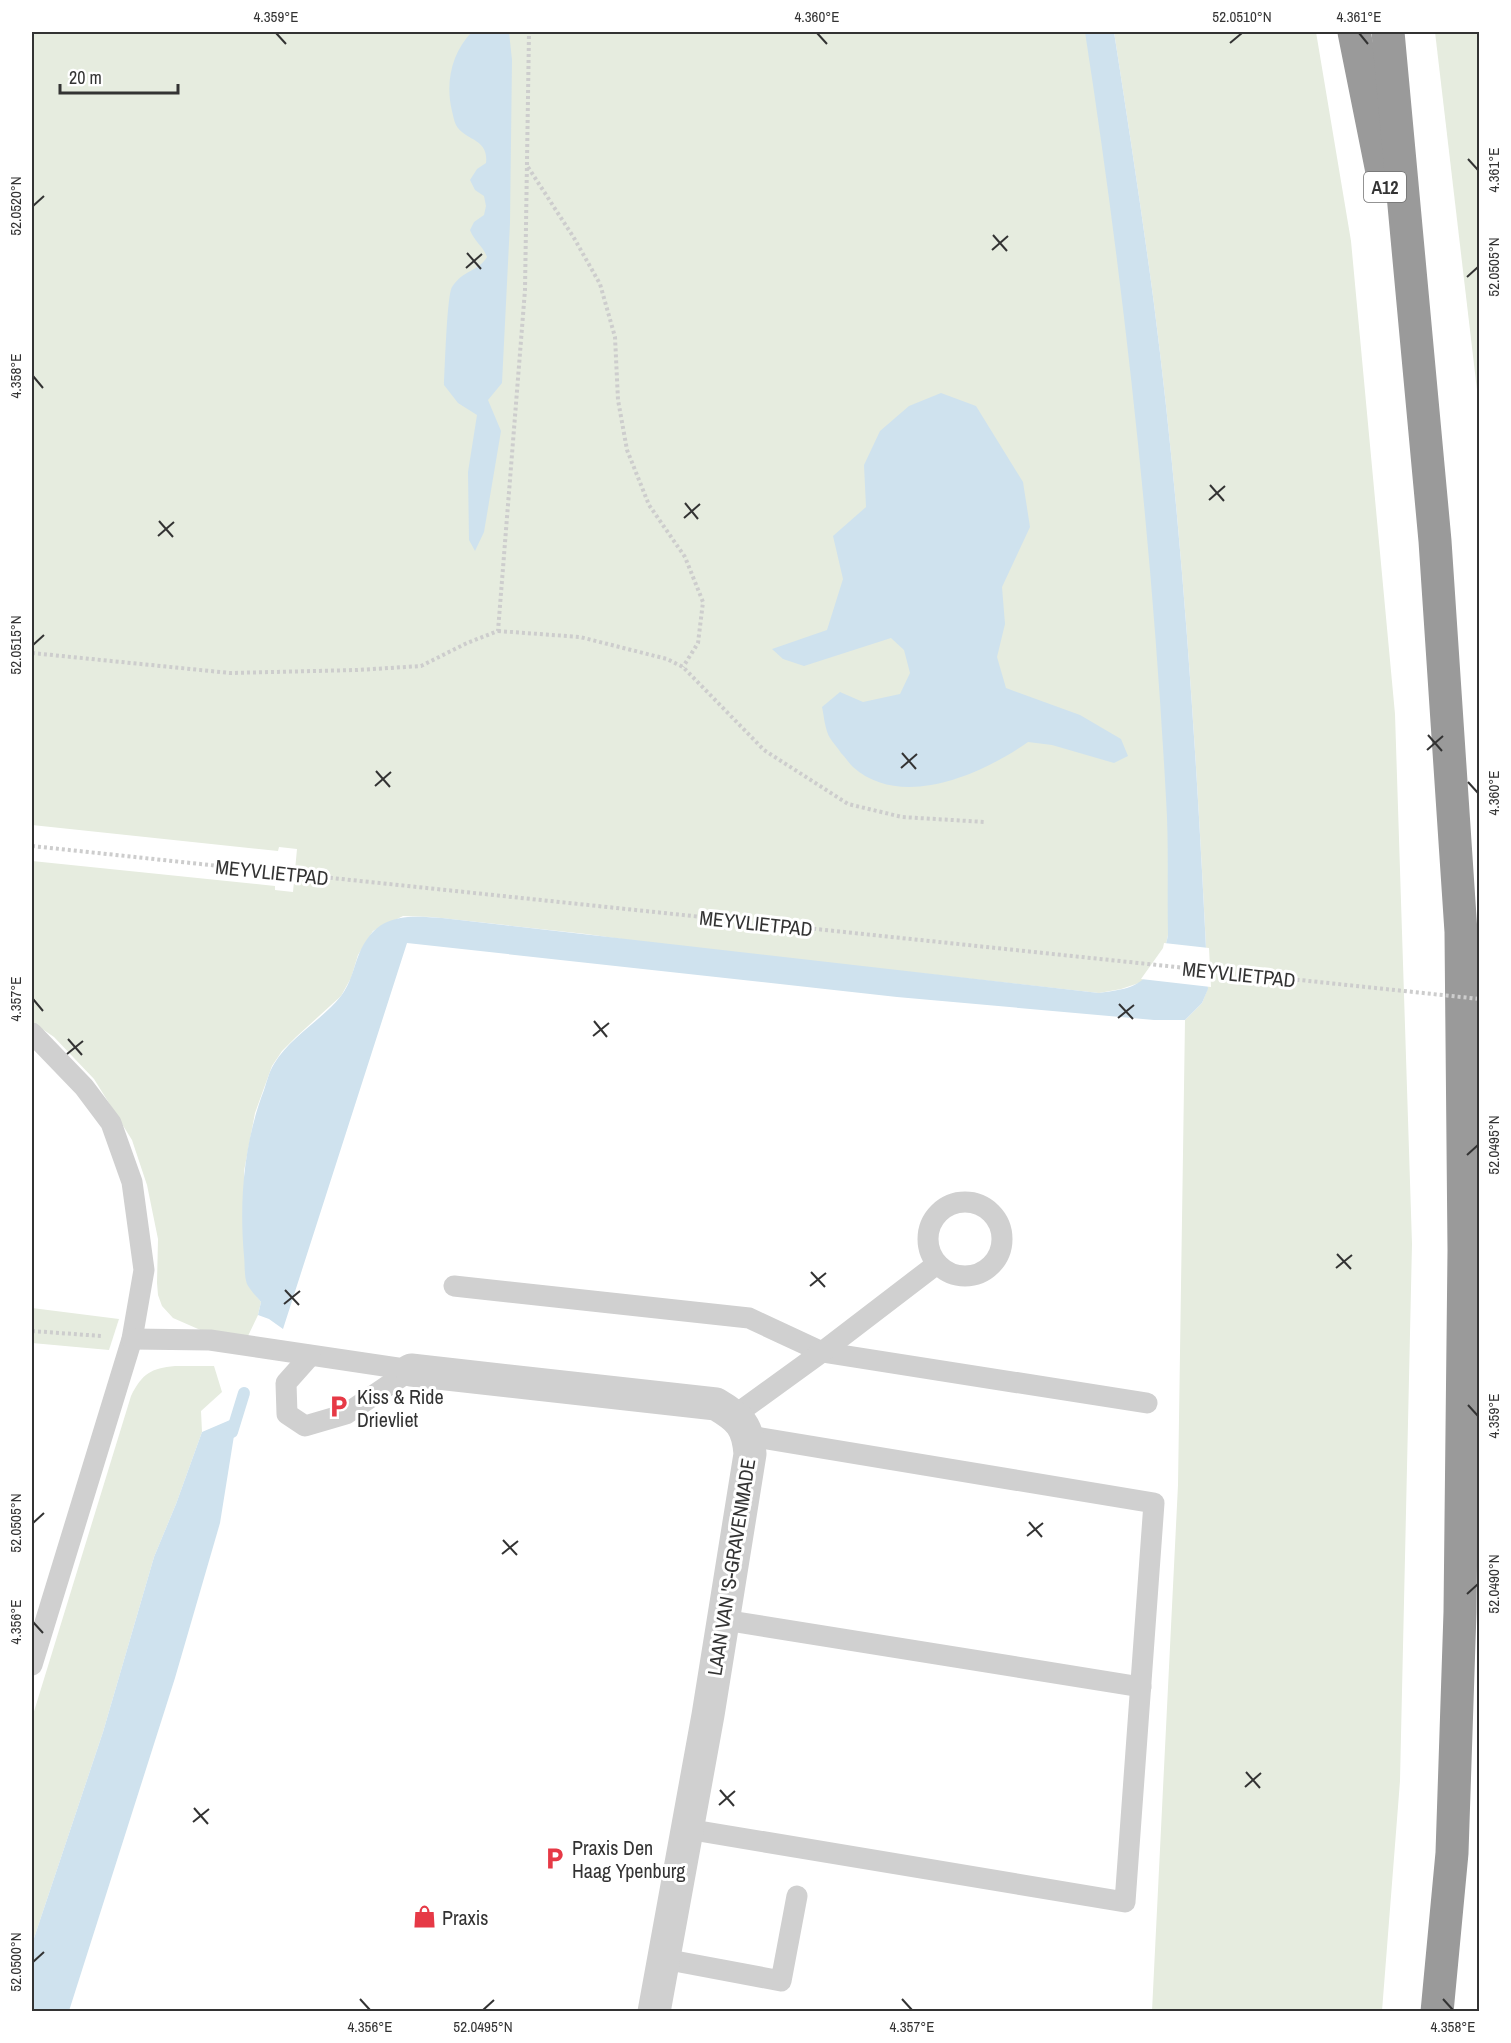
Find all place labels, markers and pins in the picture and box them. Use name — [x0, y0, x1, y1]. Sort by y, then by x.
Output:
place label: Kiss & Ride Drievliet — [357, 1383, 444, 1433]
parking icon: Kiss & Ride Drievliet — [326, 1394, 352, 1420]
place label: Praxis Den Haag Ypenburg — [572, 1834, 685, 1884]
parking icon: Praxis Den Haag Ypenburg — [541, 1846, 567, 1872]
shop icon: Praxis — [411, 1904, 437, 1930]
place label: Praxis — [442, 1904, 488, 1931]

